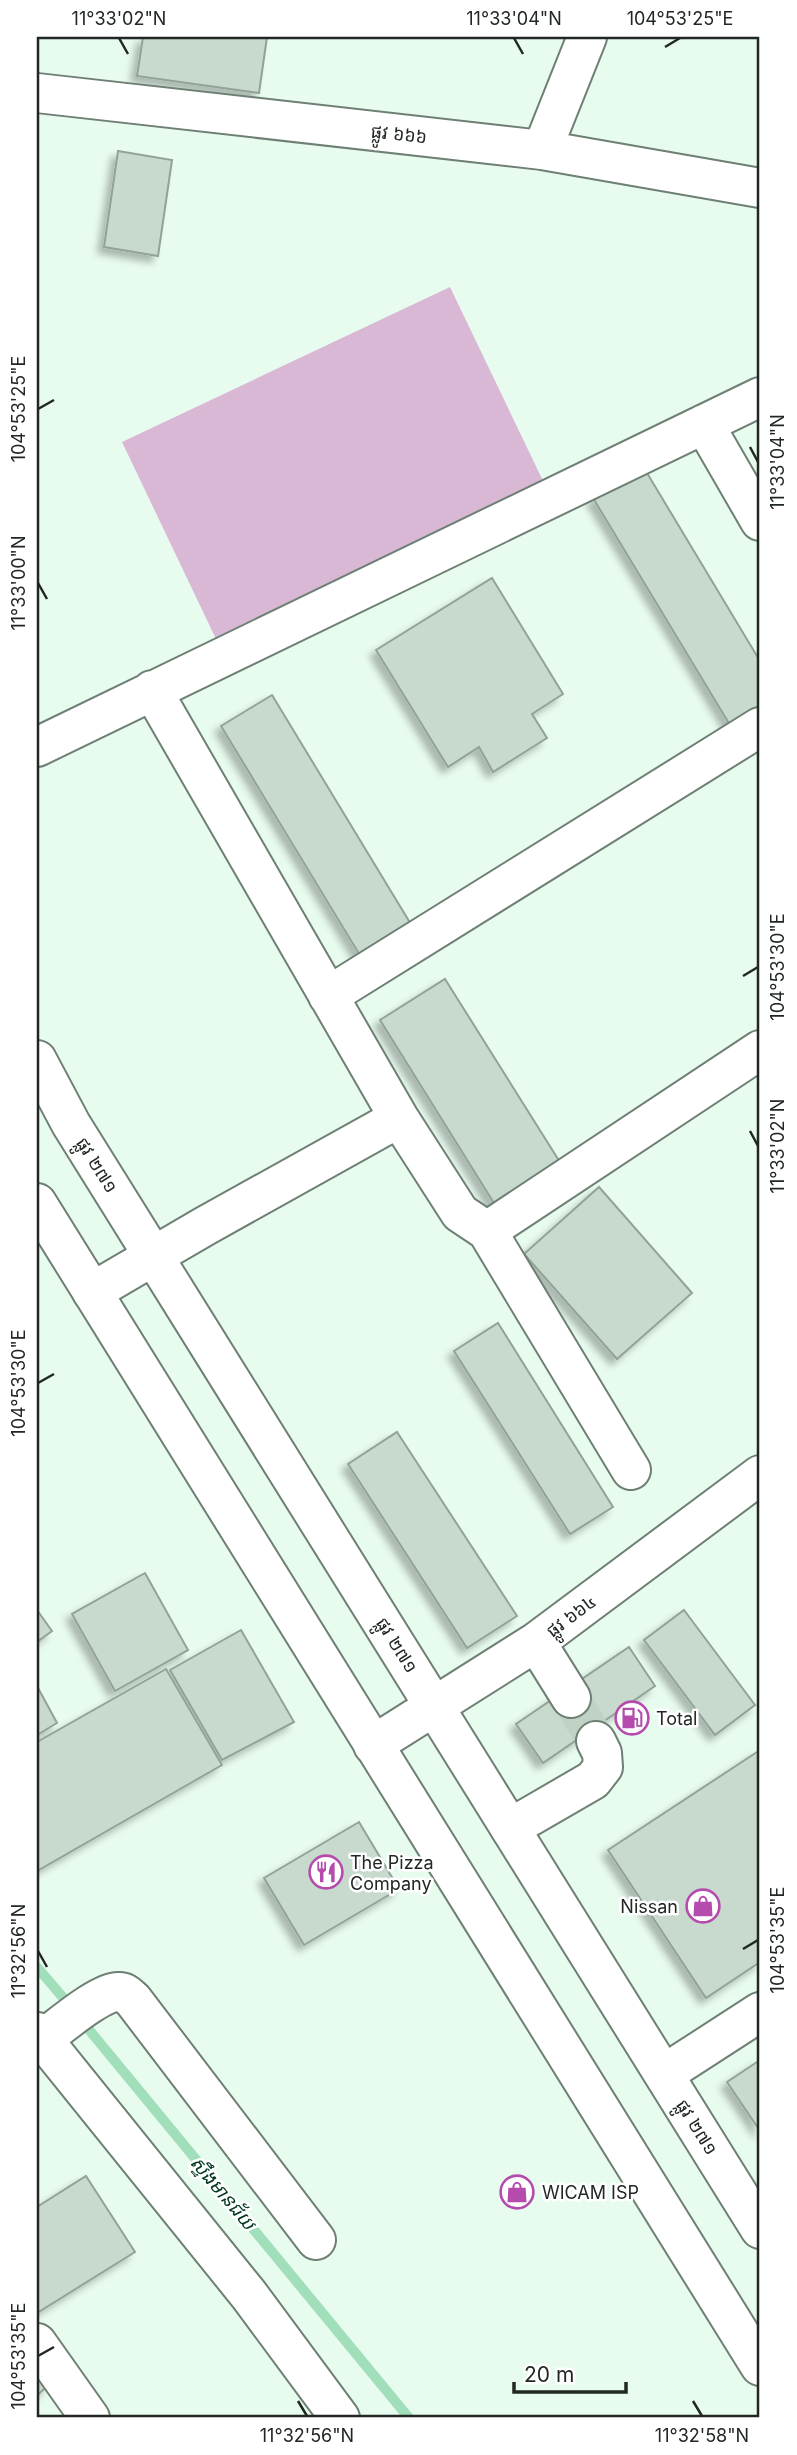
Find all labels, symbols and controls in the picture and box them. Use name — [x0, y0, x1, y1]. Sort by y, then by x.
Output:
text: 11°33'02"N — [72, 8, 166, 29]
text: 11°33'04"N — [466, 8, 562, 29]
text: 104°53'25"E — [627, 8, 733, 29]
street label: ផ្លូវ ៦៦៦ — [369, 121, 428, 154]
text: 104°53'25"E — [8, 356, 29, 462]
text: 11°33'04"N — [767, 414, 788, 510]
text: 11°33'00"N — [8, 535, 29, 631]
text: 104°53'30"E — [767, 913, 788, 1021]
text: 11°33'02"N — [767, 1099, 788, 1193]
street label: ផ្លូវ ២៧១ — [66, 1133, 122, 1200]
text: 104°53'30"E — [8, 1329, 29, 1437]
street label: ផ្លូវ ៦៦៤ — [542, 1591, 604, 1646]
street label: ផ្លូវ ២៧១ — [366, 1613, 422, 1680]
fuel station icon: Total — [613, 1699, 651, 1737]
place label: Total — [656, 1708, 697, 1729]
place label: The Pizza Company — [350, 1852, 434, 1894]
restaurant icon: The Pizza Company — [307, 1853, 345, 1891]
shop icon: Nissan — [684, 1887, 722, 1925]
text: 104°53'35"E — [767, 1887, 788, 1993]
place label: Nissan — [620, 1896, 678, 1917]
text: 11°32'56"N — [8, 1904, 29, 1998]
street label: ផ្លូវ ២៧១ — [666, 2095, 722, 2162]
water label: ស្ទឹងមានជ័យ — [185, 2151, 262, 2236]
shop icon: WICAM ISP — [498, 2173, 536, 2211]
place label: WICAM ISP — [542, 2182, 639, 2203]
text: 104°53'35"E — [8, 2303, 29, 2409]
scale bar — [514, 2350, 626, 2394]
text: 20 m — [524, 2362, 574, 2387]
text: 11°32'56"N — [260, 2425, 354, 2446]
text: 11°32'58"N — [655, 2425, 749, 2446]

